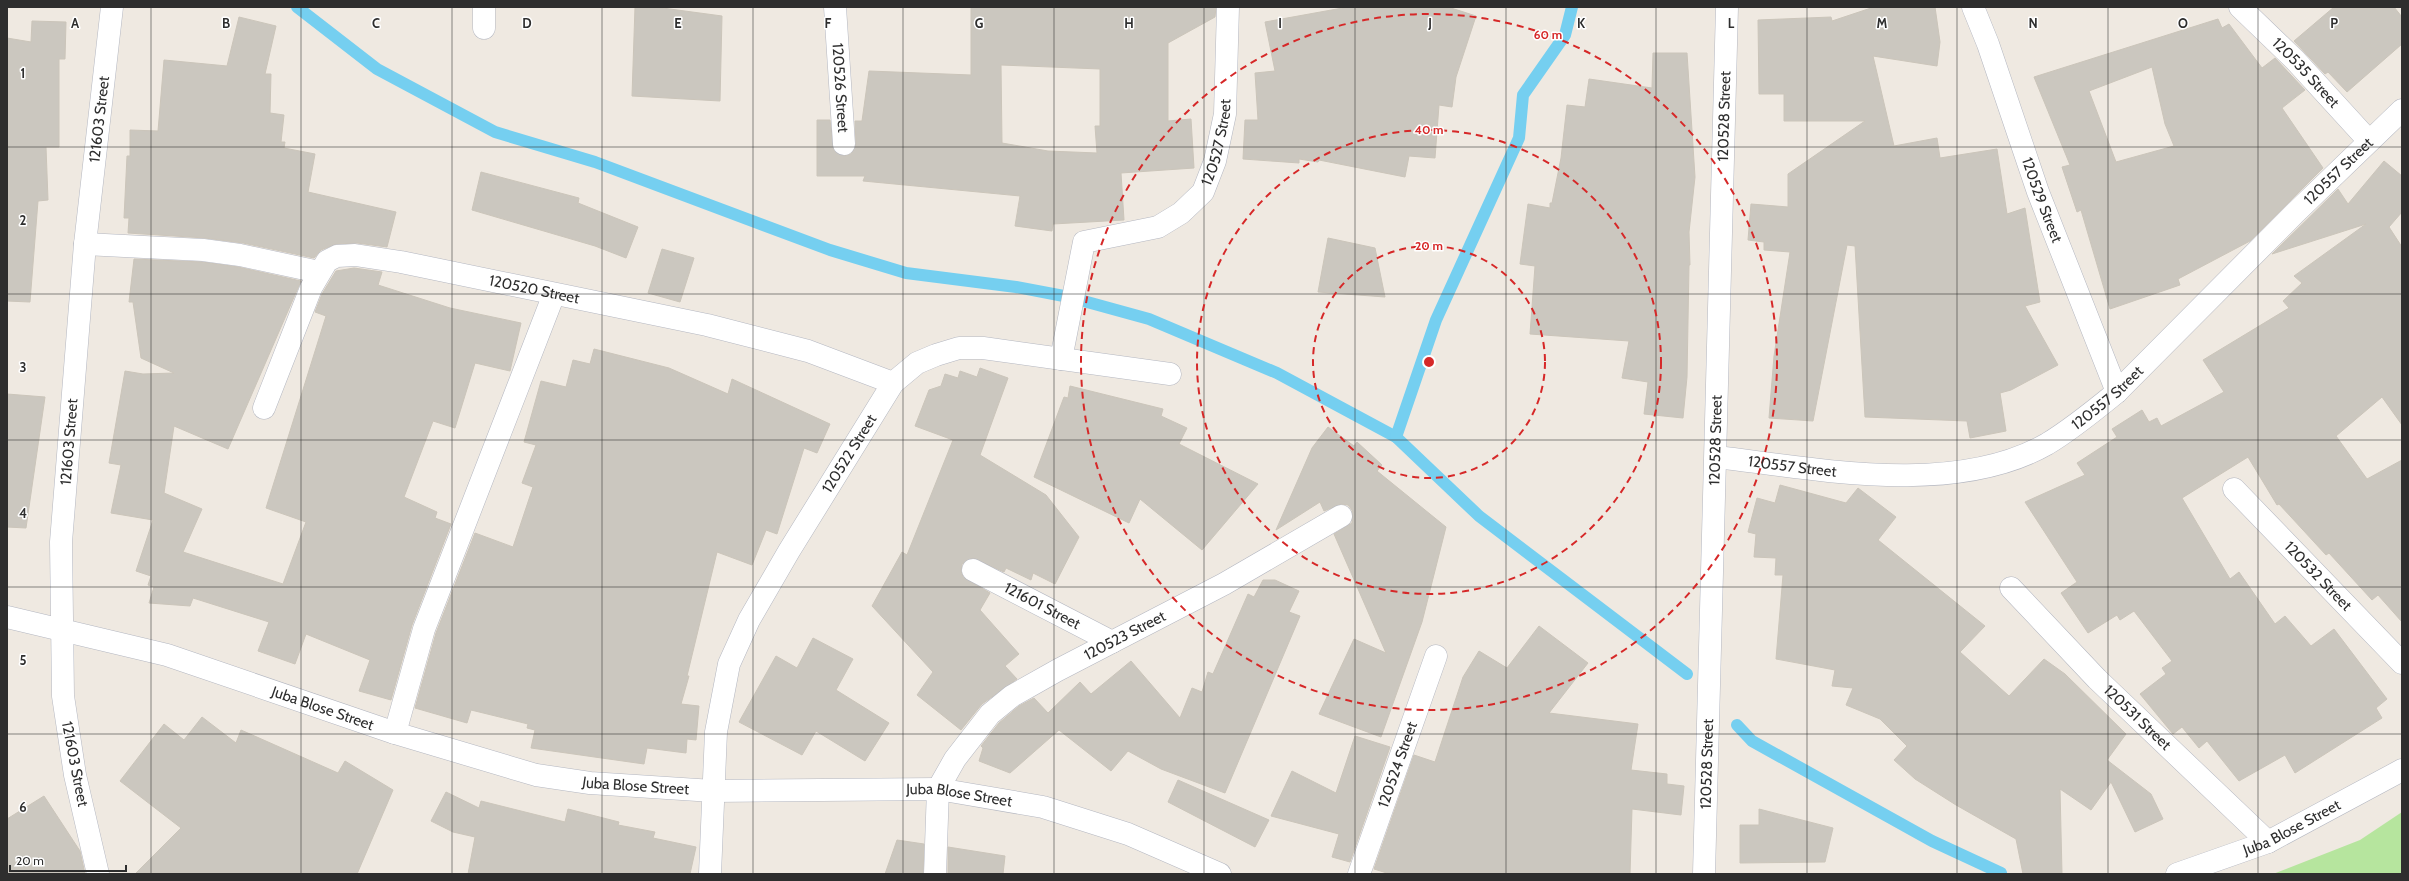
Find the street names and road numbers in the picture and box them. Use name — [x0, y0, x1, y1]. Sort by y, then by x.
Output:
street label: 120535 Street — [2268, 34, 2343, 111]
street label: 120526 Street — [828, 42, 852, 133]
street label: 120528 Street — [1714, 71, 1734, 162]
street label: 121603 Street — [85, 75, 113, 163]
street label: 120527 Street — [1197, 99, 1234, 188]
street label: 120557 Street — [2300, 134, 2377, 209]
street label: 120529 Street — [2018, 155, 2066, 245]
street label: 120520 Street — [487, 271, 581, 307]
street label: 120557 Street — [2068, 362, 2147, 434]
street label: 120528 Street — [1705, 395, 1726, 486]
street label: 121603 Street — [57, 398, 82, 486]
street label: 120522 Street — [818, 411, 880, 496]
street label: 120557 Street — [1747, 452, 1837, 481]
street label: 120532 Street — [2281, 538, 2356, 614]
street label: 121601 Street — [1001, 579, 1083, 633]
street label: 120523 Street — [1081, 607, 1169, 664]
street label: 120531 Street — [2100, 681, 2175, 754]
street label: Juba Blose Street — [268, 682, 376, 734]
street label: 120524 Street — [1374, 719, 1421, 810]
street label: 120528 Street — [1697, 719, 1717, 809]
street label: 121603 Street — [58, 720, 92, 808]
street label: Juba Blose Street — [580, 773, 690, 798]
street label: Juba Blose Street — [905, 780, 1013, 811]
street label: Juba Blose Street — [2240, 796, 2344, 859]

